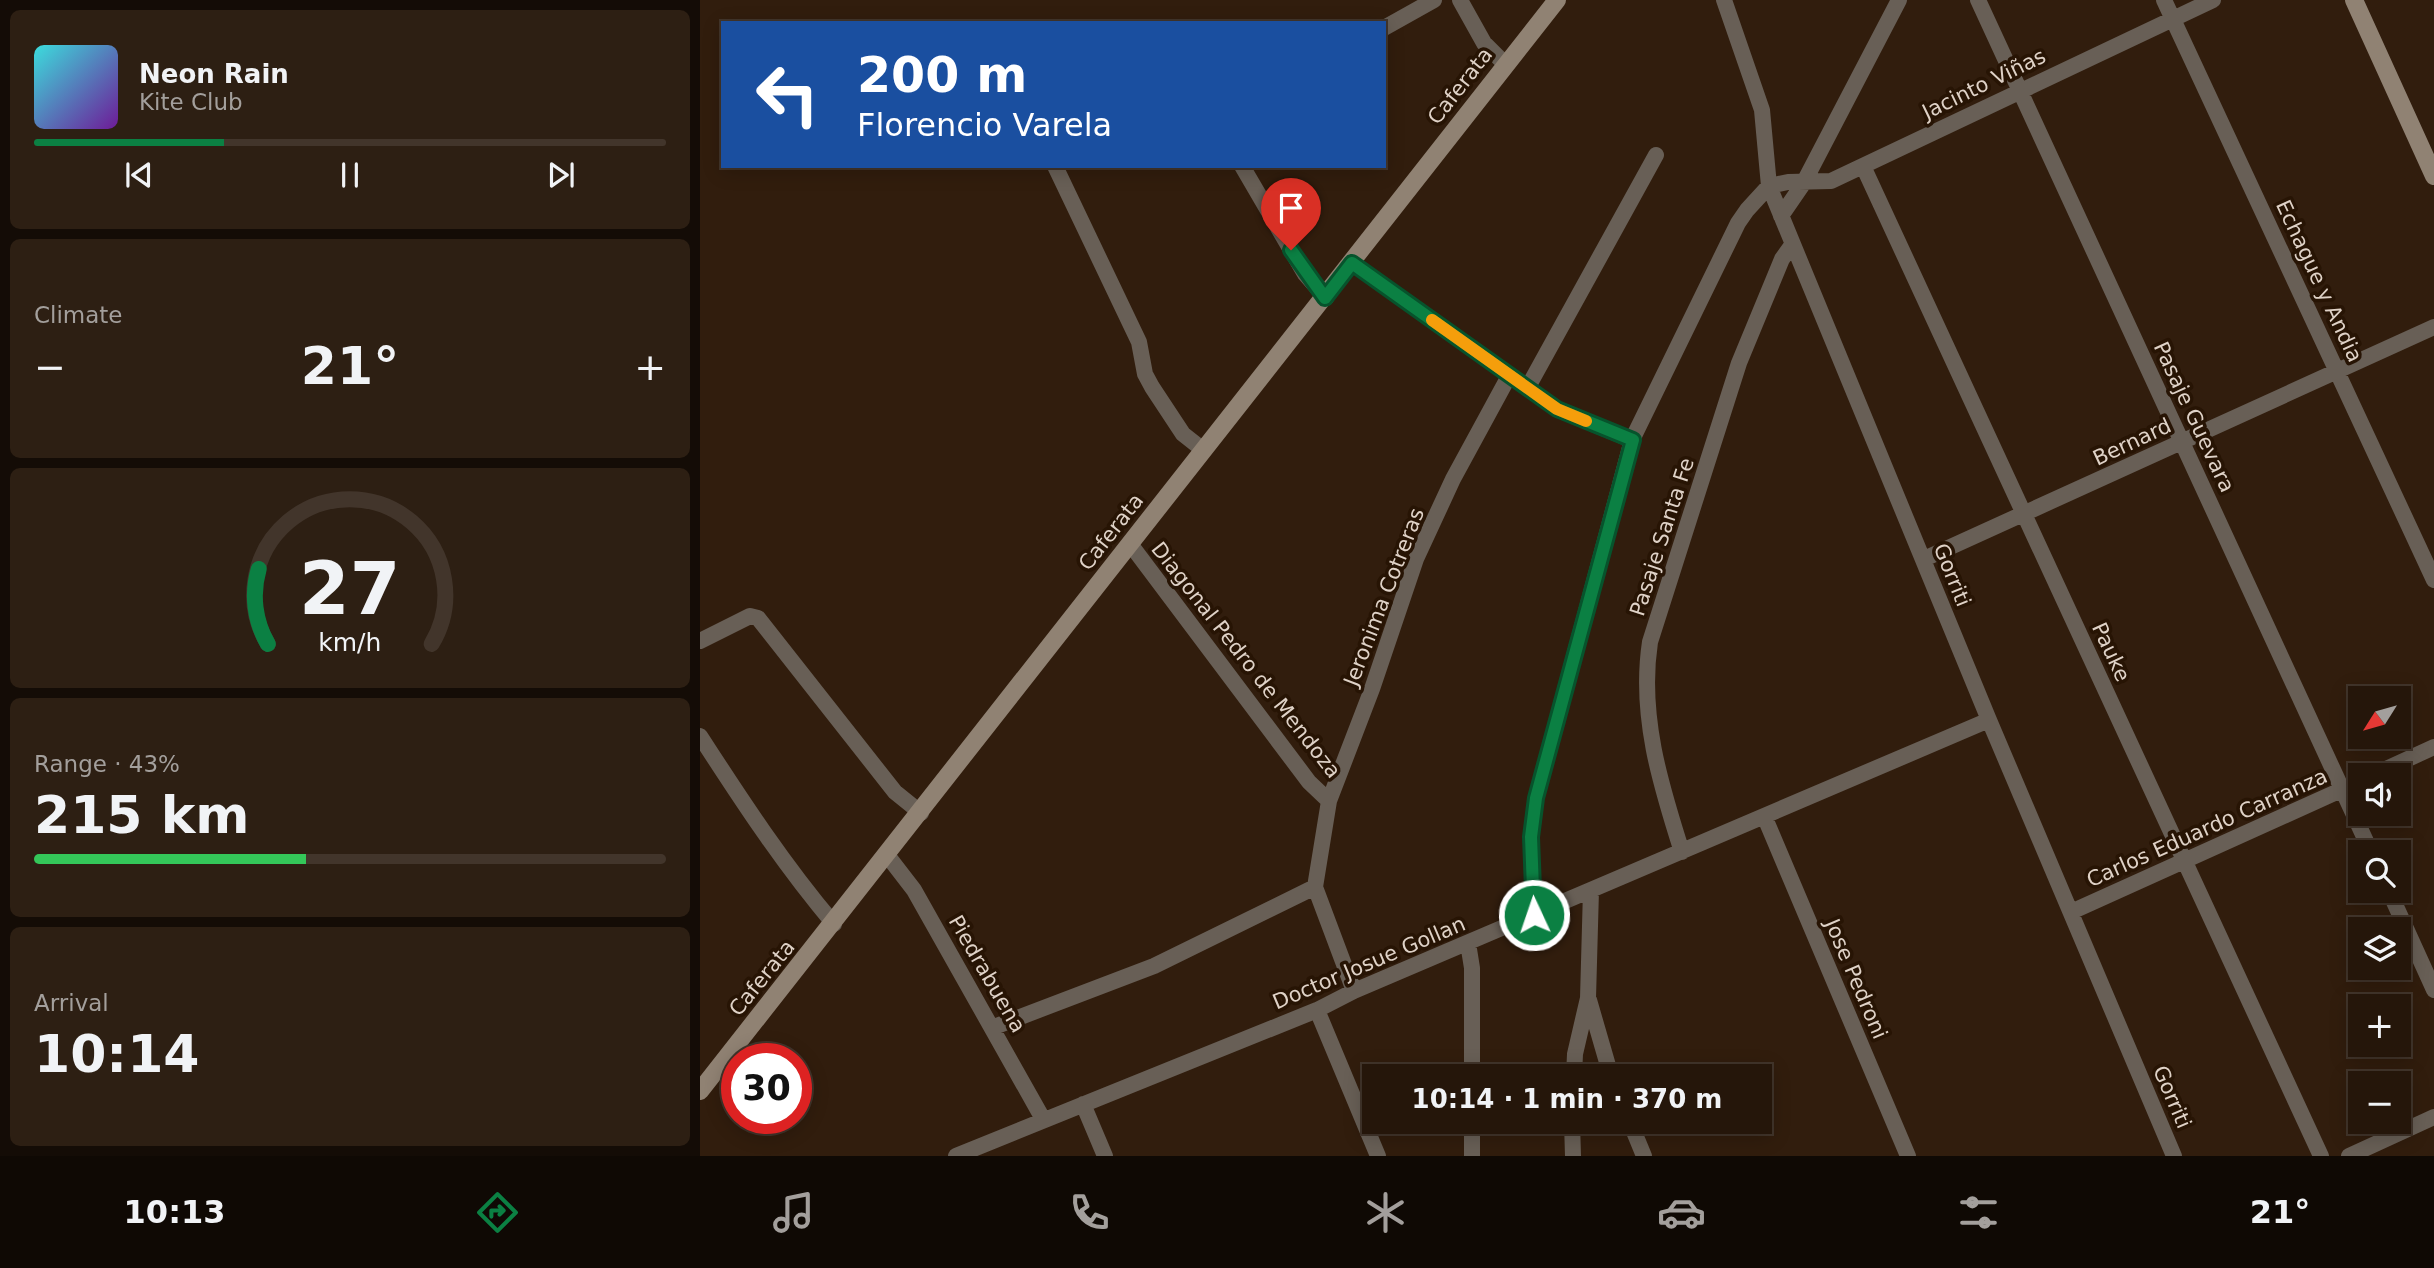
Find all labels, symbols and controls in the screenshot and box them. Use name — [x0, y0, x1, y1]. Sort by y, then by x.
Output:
street label: Caferata — [1423, 43, 1497, 129]
street label: Jacinto Viñas — [1917, 44, 2050, 125]
text: 200 m — [857, 47, 1027, 104]
icon: left — [742, 49, 833, 140]
text: Neon Rain — [139, 59, 289, 89]
text: Kite Club — [139, 89, 243, 115]
text: Florencio Varela — [857, 106, 1112, 144]
icon: previous — [120, 156, 158, 194]
icon: pause — [331, 156, 369, 194]
icon: next — [542, 156, 580, 194]
pin — [1261, 178, 1321, 250]
icon: arrive — [1272, 189, 1310, 227]
street label: Echague y Andia — [2271, 196, 2367, 366]
text: Climate — [34, 302, 123, 328]
text: 21° — [301, 336, 399, 396]
street label: Pasaje Guevara — [2149, 338, 2239, 496]
text: − — [34, 345, 66, 389]
text: + — [634, 345, 666, 389]
street label: Bernard — [2089, 414, 2175, 470]
street label: Pasaje Santa Fe — [1625, 455, 1699, 619]
street label: Caferata — [1074, 489, 1148, 575]
street label: Jeronima Cotreras — [1338, 505, 1429, 691]
street label: Diagonal Pedro de Mendoza — [1146, 537, 1346, 783]
street label: Gorriti — [1929, 540, 1975, 610]
text: 27 — [299, 546, 401, 631]
street label: Pauke — [2087, 619, 2135, 685]
text: km/h — [318, 628, 382, 657]
north arrow — [2348, 686, 2412, 749]
map controls — [2348, 686, 2411, 1134]
text: Range · 43% — [34, 751, 180, 777]
button: sound — [2348, 763, 2411, 826]
street label: Carlos Eduardo Carranza — [2083, 764, 2331, 892]
text: 215 km — [34, 785, 249, 845]
button: search — [2348, 840, 2411, 903]
position arrow — [1497, 878, 1571, 952]
street label: Piedrabuena — [944, 911, 1030, 1037]
street label: Doctor Josue Gollan — [1269, 912, 1469, 1014]
street label: Jose Pedroni — [1819, 914, 1892, 1043]
button: layers — [2348, 917, 2411, 980]
street label: Caferata — [724, 935, 800, 1021]
text: Arrival — [34, 990, 109, 1016]
button: + — [2348, 994, 2411, 1057]
text: 10:14 — [34, 1024, 200, 1084]
speed limit sign: 30 — [721, 1043, 812, 1134]
street label: Gorriti — [2148, 1062, 2196, 1132]
button: − — [2348, 1071, 2411, 1134]
text: 10:14 · 1 min · 370 m — [1412, 1084, 1722, 1114]
icon: directions — [473, 1188, 522, 1237]
icon: music — [769, 1188, 818, 1237]
icon: phone — [1065, 1188, 1114, 1237]
icon: climate — [1361, 1188, 1410, 1237]
icon: car — [1657, 1188, 1706, 1237]
icon: filters — [1954, 1188, 2003, 1237]
text: 10:13 — [124, 1193, 225, 1231]
text: 21° — [2250, 1193, 2310, 1231]

